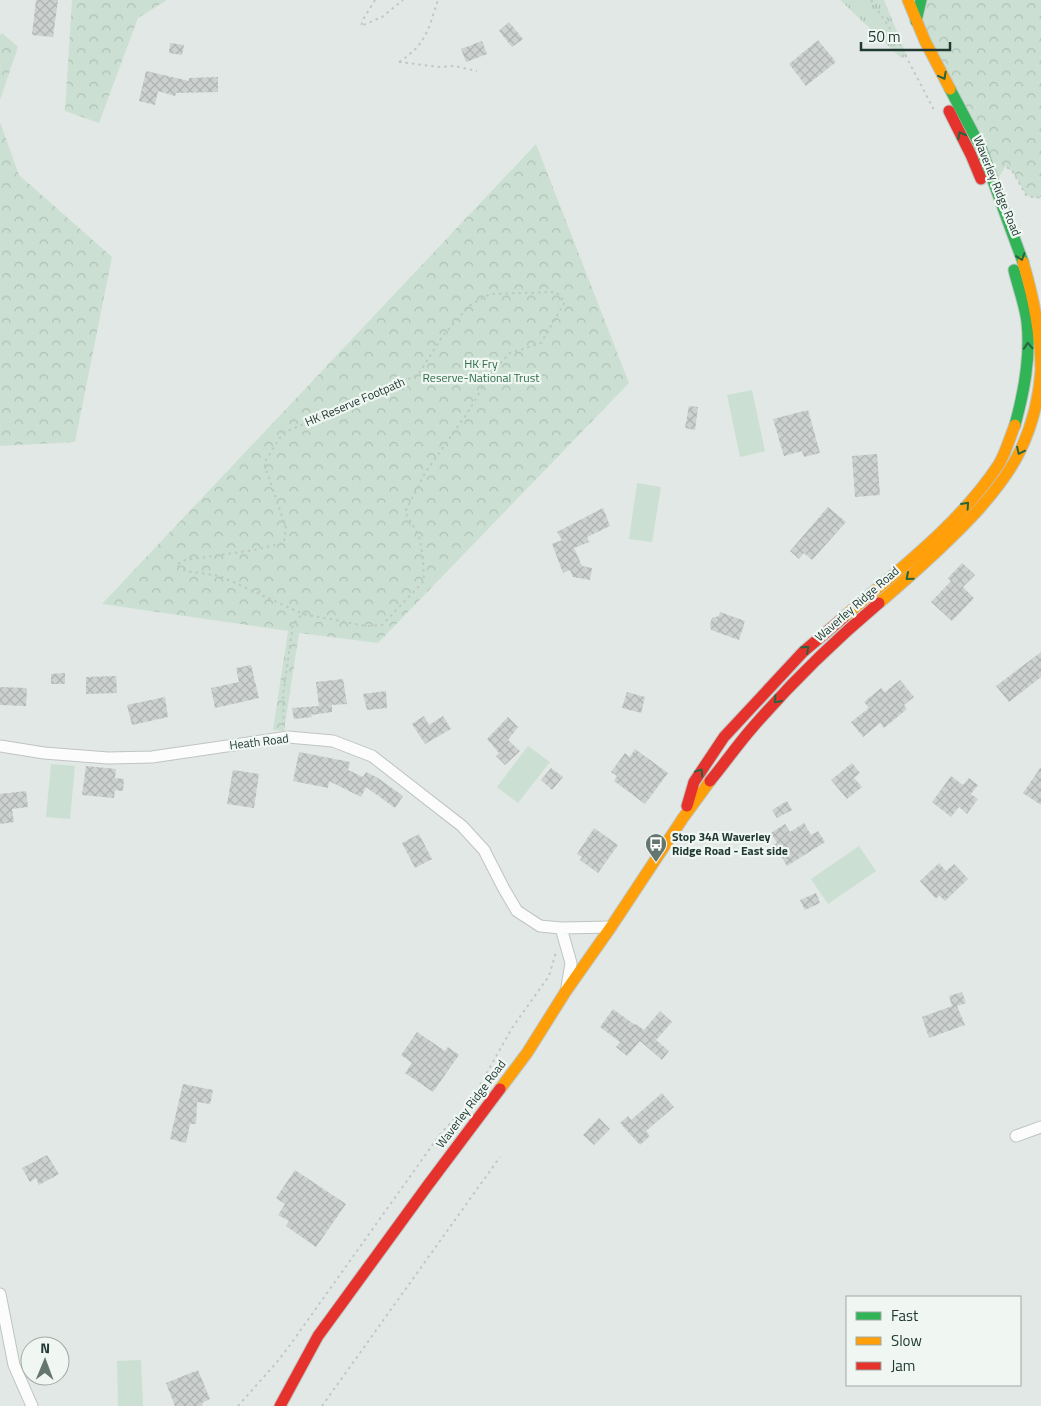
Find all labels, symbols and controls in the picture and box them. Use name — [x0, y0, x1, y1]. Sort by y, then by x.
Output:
scale bar — [861, 20, 950, 52]
text: 50 m — [868, 25, 901, 48]
one-way arrow — [937, 71, 947, 80]
one-way arrow — [957, 131, 967, 140]
street label: Waverley Ridge Road — [969, 133, 1026, 239]
one-way arrow — [1015, 252, 1025, 261]
one-way arrow — [1022, 342, 1033, 350]
park label: HK Fry Reserve-National Trust — [423, 354, 540, 387]
street label: HK Reserve Footpath — [302, 372, 408, 431]
one-way arrow — [1015, 446, 1026, 455]
one-way arrow — [960, 502, 969, 511]
street label: Waverley Ridge Road — [810, 561, 903, 646]
one-way arrow — [905, 571, 914, 580]
one-way arrow — [800, 646, 809, 655]
one-way arrow — [774, 695, 783, 704]
street label: Heath Road — [228, 728, 290, 755]
one-way arrow — [694, 769, 704, 778]
place label: Stop 34A Waverley Ridge Road - East side — [672, 827, 788, 860]
bus stop icon: Stop 34A Waverley Ridge Road - East side — [644, 832, 668, 863]
street label: Waverley Ridge Road — [431, 1055, 510, 1152]
legend — [846, 1296, 1021, 1386]
text: Fast — [891, 1304, 919, 1327]
text: Slow — [891, 1329, 922, 1352]
north arrow — [20, 1336, 70, 1386]
text: N — [40, 1337, 50, 1358]
text: Jam — [891, 1354, 915, 1377]

